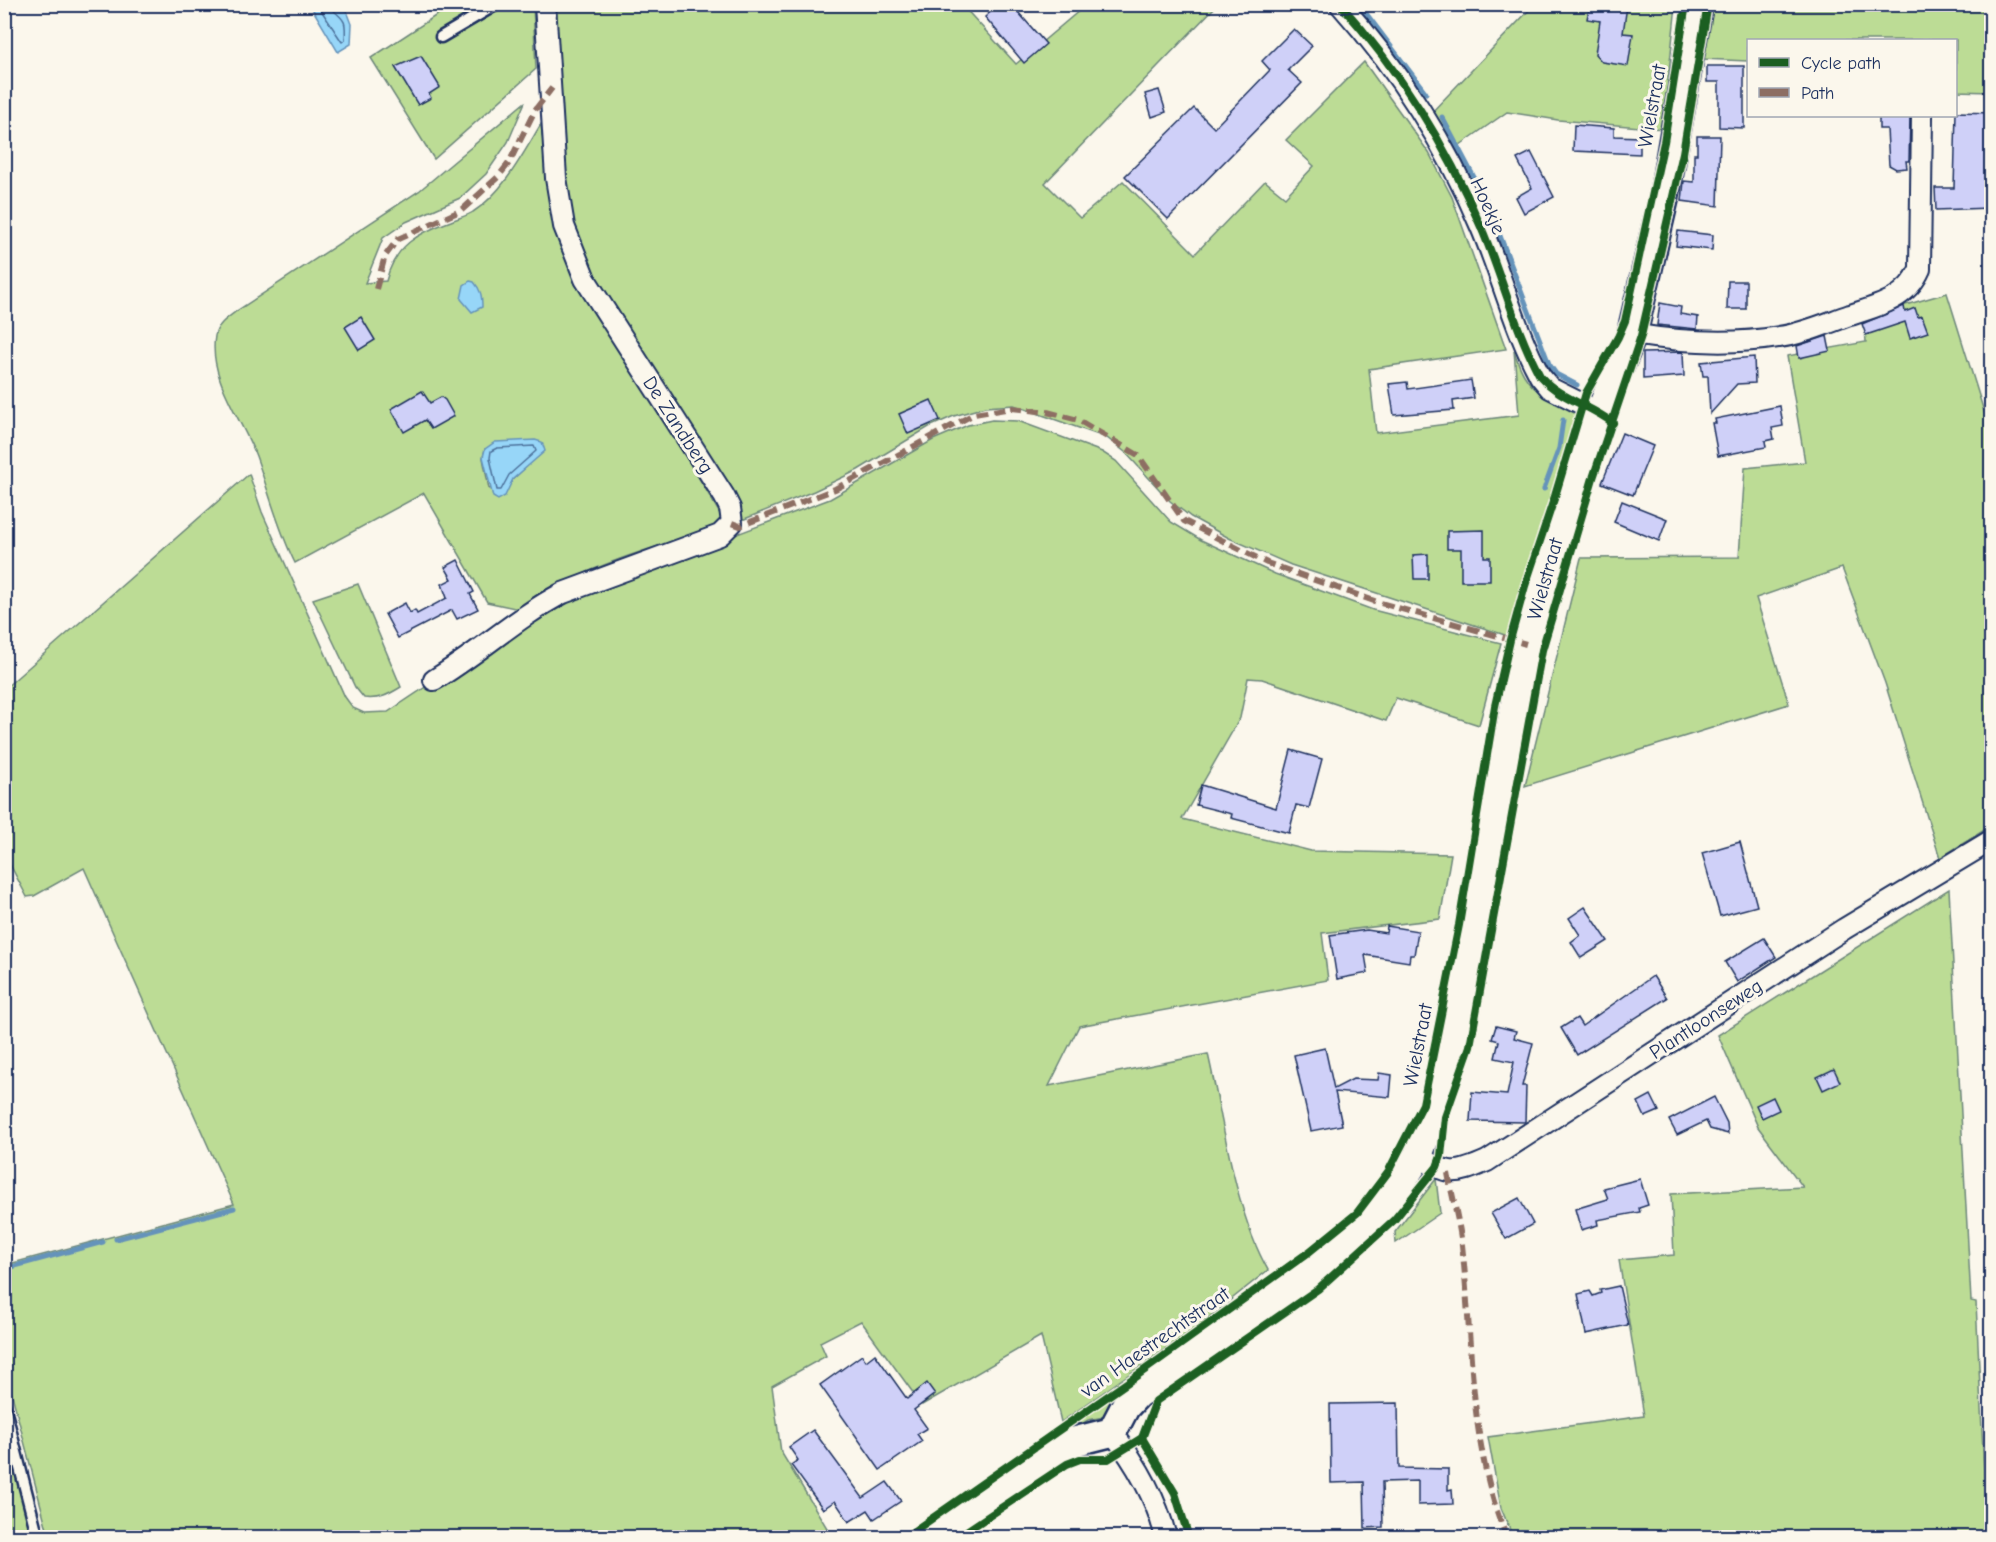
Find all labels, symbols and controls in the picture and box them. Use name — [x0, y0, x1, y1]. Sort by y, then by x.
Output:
legend — [1747, 39, 1957, 117]
text: Cycle path — [1801, 53, 1881, 74]
street label: Wielstraat — [1633, 61, 1671, 149]
text: Path — [1801, 83, 1834, 104]
street label: Hoekje — [1465, 174, 1511, 238]
street label: De Zandberg — [638, 372, 718, 478]
street label: Wielstraat — [1522, 534, 1568, 623]
street label: Plantloonseweg — [1645, 974, 1767, 1064]
street label: Wielstraat — [1399, 1000, 1438, 1089]
street label: van Haestrechtstraat — [1075, 1281, 1235, 1403]

